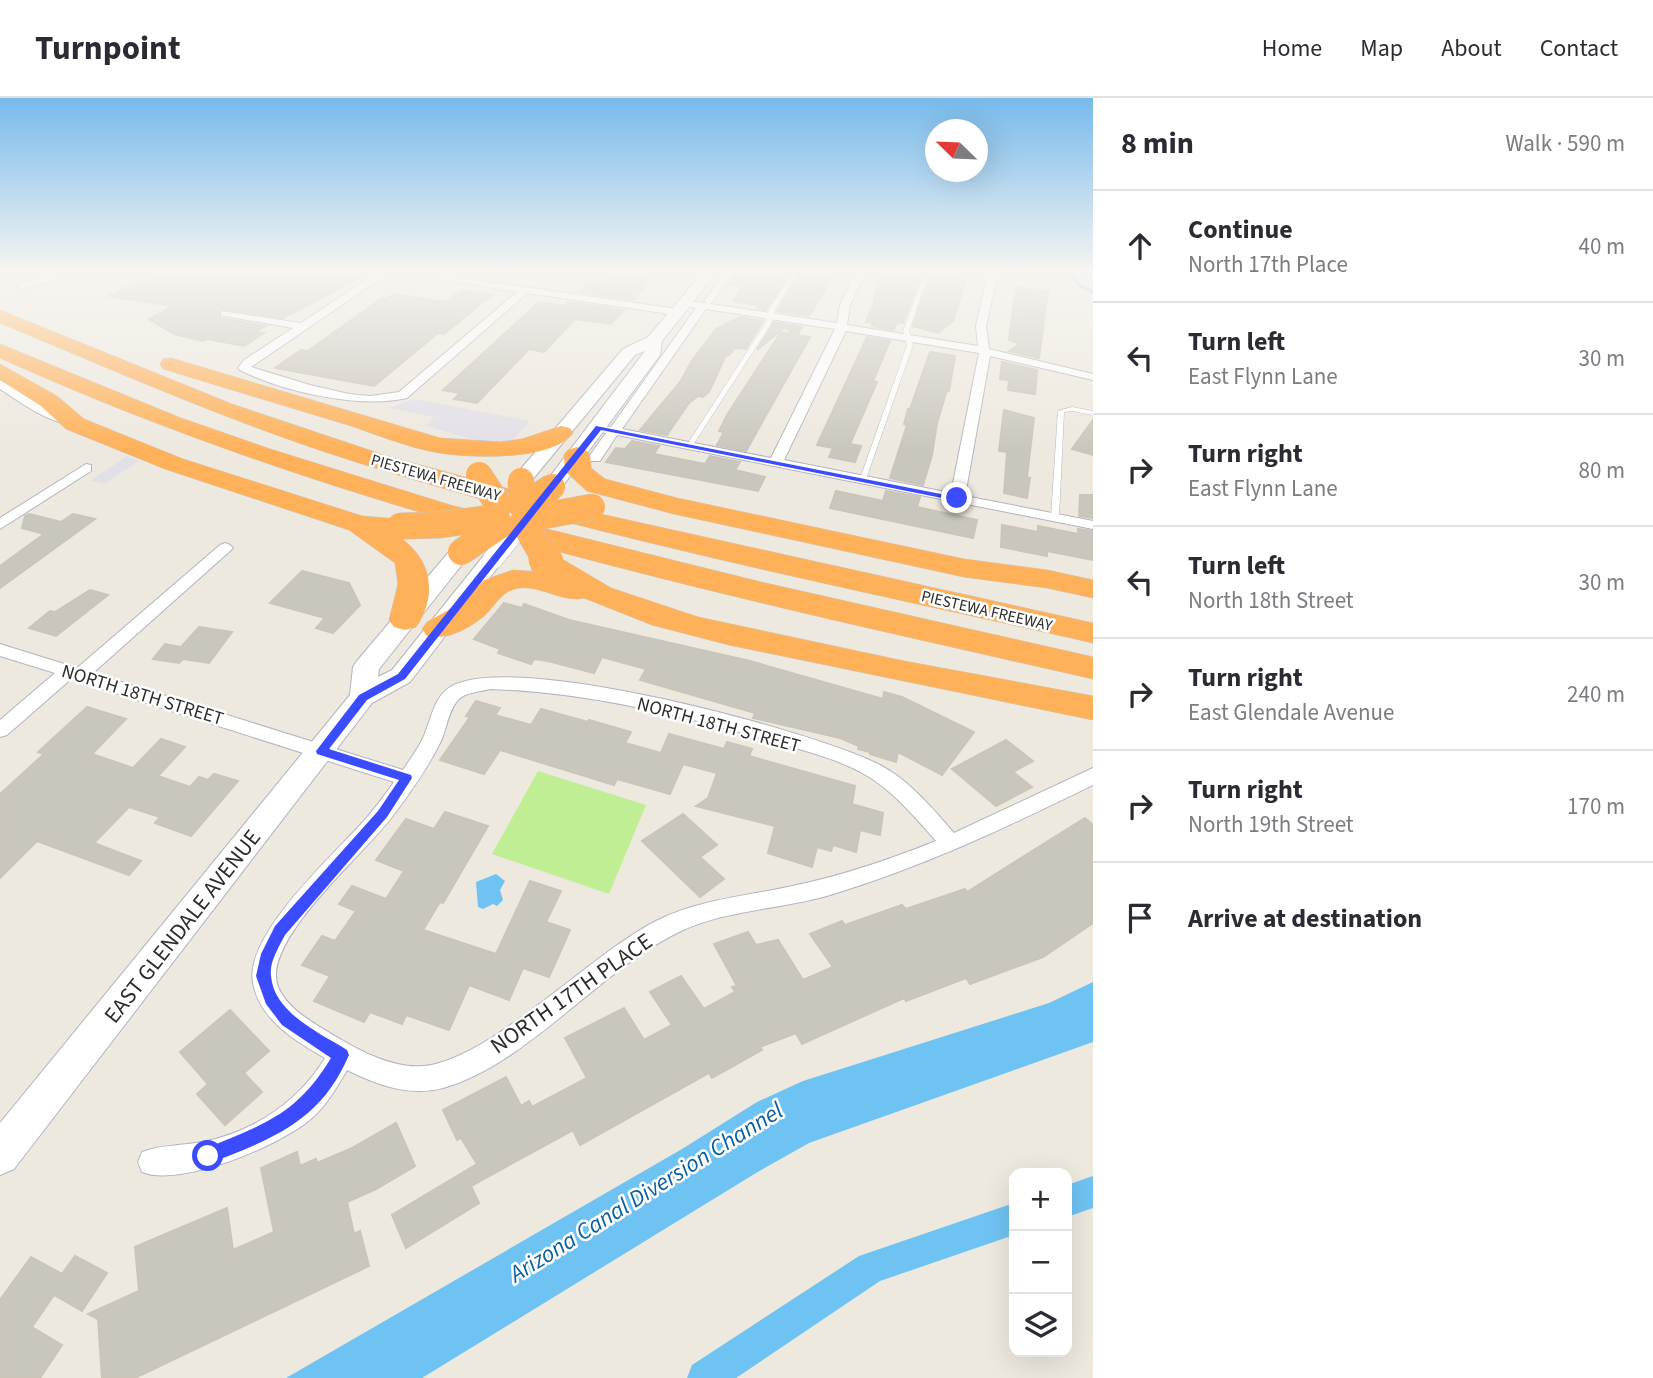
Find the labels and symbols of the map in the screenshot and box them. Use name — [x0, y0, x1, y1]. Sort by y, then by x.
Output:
north arrow — [925, 119, 988, 182]
street label: PIESTEWA FREEWAY — [368, 449, 503, 507]
route end — [941, 482, 972, 513]
street label: PIESTEWA FREEWAY — [919, 585, 1055, 637]
street label: NORTH 18TH STREET — [58, 658, 227, 733]
street label: NORTH 18TH STREET — [634, 691, 803, 760]
street label: EAST GLENDALE AVENUE — [96, 822, 269, 1030]
street label: NORTH 17TH PLACE — [483, 925, 659, 1062]
water label: Arizona Canal Diversion Channel — [501, 1094, 790, 1292]
route start — [192, 1140, 223, 1171]

